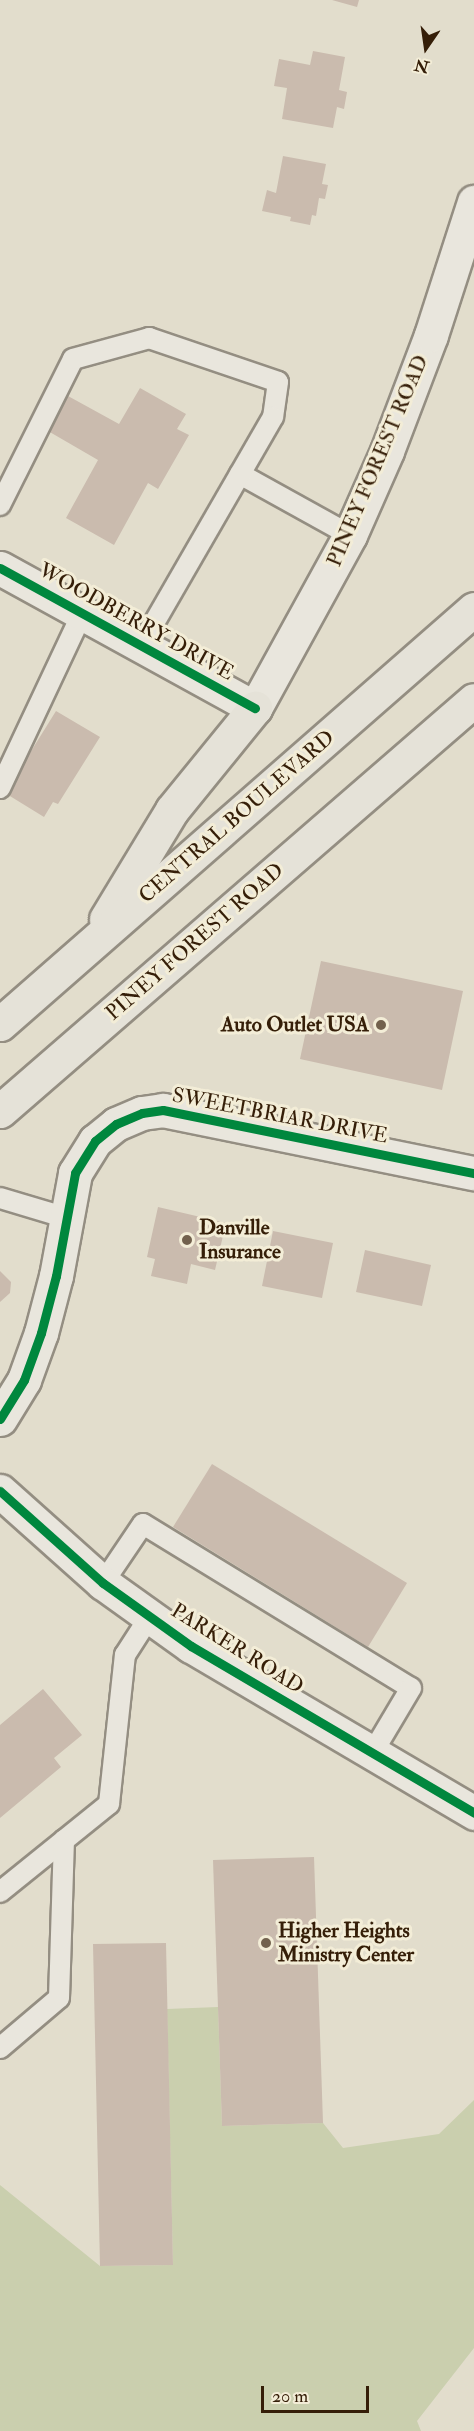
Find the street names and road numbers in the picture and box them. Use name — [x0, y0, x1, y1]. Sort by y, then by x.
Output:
street label: PINEY FOREST ROAD — [322, 351, 434, 571]
street label: WOODBERRY DRIVE — [34, 558, 238, 686]
street label: CENTRAL BOULEVARD — [134, 725, 340, 909]
street label: PINEY FOREST ROAD — [101, 858, 289, 1026]
street label: SWEETBRIAR DRIVE — [170, 1083, 390, 1149]
street label: PARKER ROAD — [166, 1598, 308, 1700]

